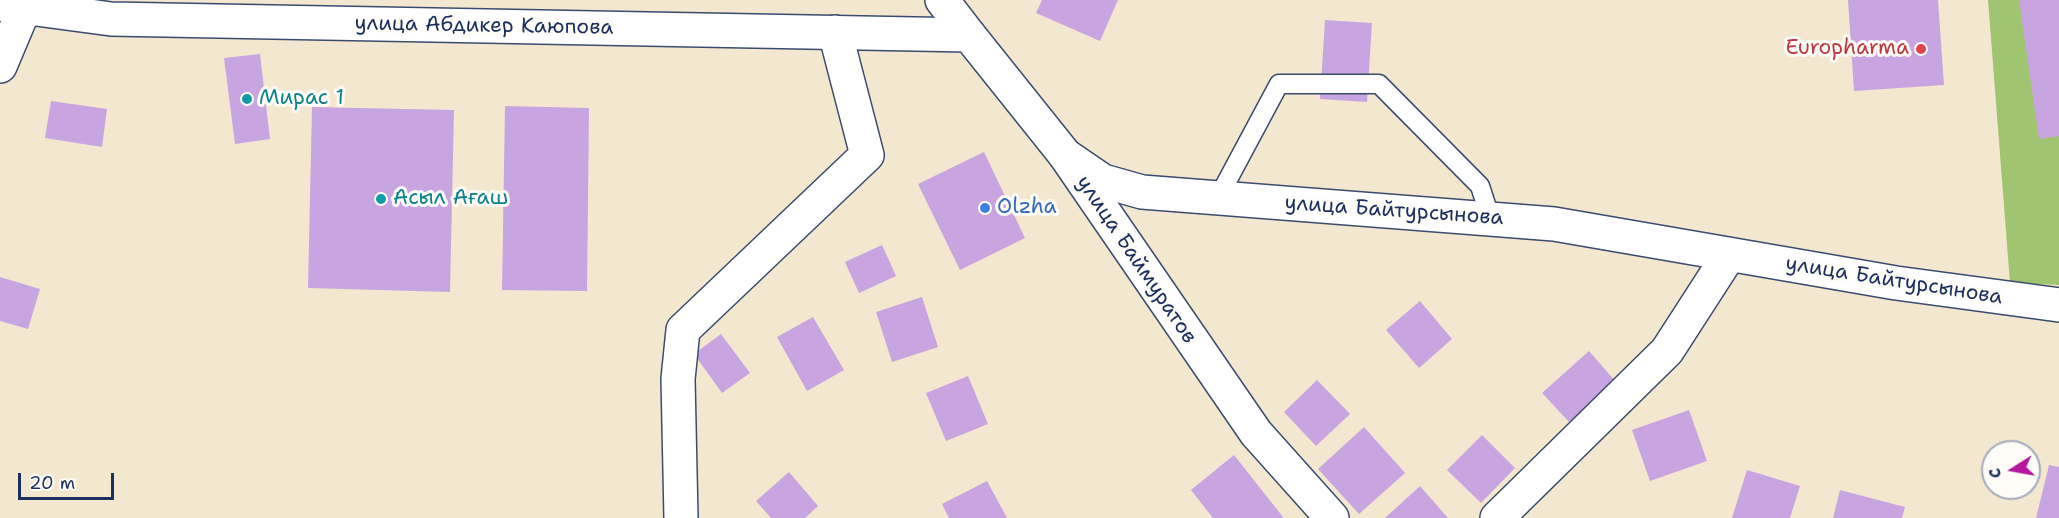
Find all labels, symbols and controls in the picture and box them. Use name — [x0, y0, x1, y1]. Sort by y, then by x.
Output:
street label: улица Абдикер Каюпова — [354, 11, 614, 41]
place label: Europharma — [1785, 36, 1909, 62]
marker: Europharma — [1914, 42, 1928, 56]
place label: Мирас 1 — [259, 86, 344, 112]
marker: Мирас 1 — [240, 92, 254, 106]
street label: улица Баймуратов — [1070, 171, 1202, 349]
place label: Асыл Ағаш — [393, 186, 508, 212]
street label: улица Байтурсынова — [1284, 191, 1504, 231]
marker: Асыл Ағаш — [374, 192, 388, 206]
place label: Olzha — [997, 195, 1057, 221]
marker: Olzha — [978, 201, 992, 215]
street label: улица Байтурсынова — [1784, 251, 2004, 311]
north arrow — [1981, 440, 2041, 500]
scale bar — [21, 461, 117, 499]
text: С — [1984, 466, 2006, 480]
text: 20 m — [29, 471, 75, 495]

